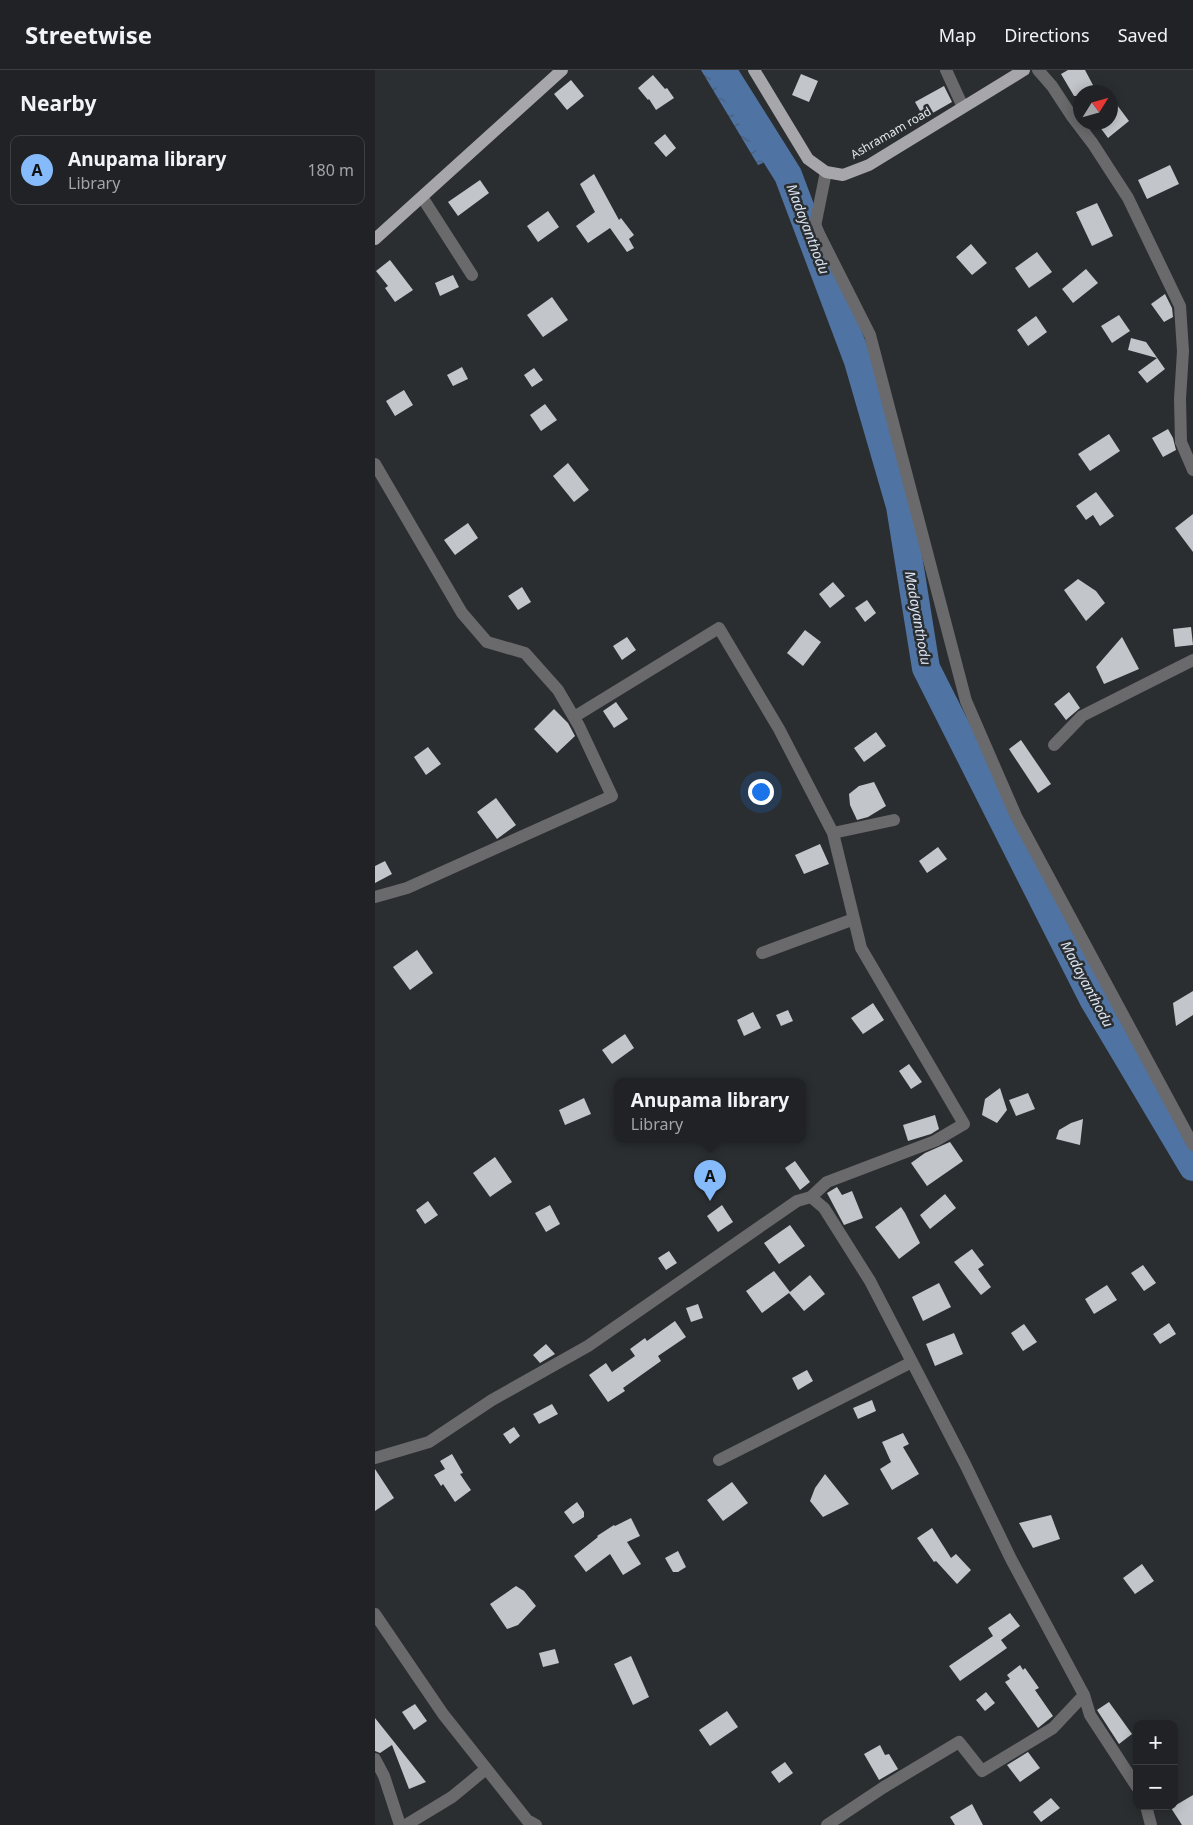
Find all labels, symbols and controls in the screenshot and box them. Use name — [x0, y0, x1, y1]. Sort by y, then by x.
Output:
text: Streetwise — [25, 18, 152, 51]
text: Map — [939, 23, 976, 47]
text: Directions — [1004, 23, 1090, 47]
text: Saved — [1118, 23, 1168, 47]
north arrow — [1073, 85, 1118, 130]
text: Nearby — [20, 89, 96, 117]
street label: Ashramam road — [847, 103, 934, 163]
text: Anupama library — [68, 146, 226, 172]
text: A — [31, 159, 43, 181]
text: 180 m — [307, 159, 354, 181]
text: Library — [68, 172, 120, 194]
water label: Madayanthodu — [783, 181, 834, 277]
water label: Madayanthodu — [901, 569, 936, 666]
your location — [748, 779, 774, 805]
water label: Madayanthodu — [1057, 937, 1118, 1030]
popup — [614, 1078, 806, 1143]
text: Anupama library — [631, 1087, 789, 1113]
text: Library — [631, 1113, 683, 1135]
pin: A — [694, 1160, 726, 1201]
map controls — [1133, 1720, 1178, 1810]
button: + — [1133, 1720, 1178, 1765]
button: − — [1133, 1765, 1178, 1810]

